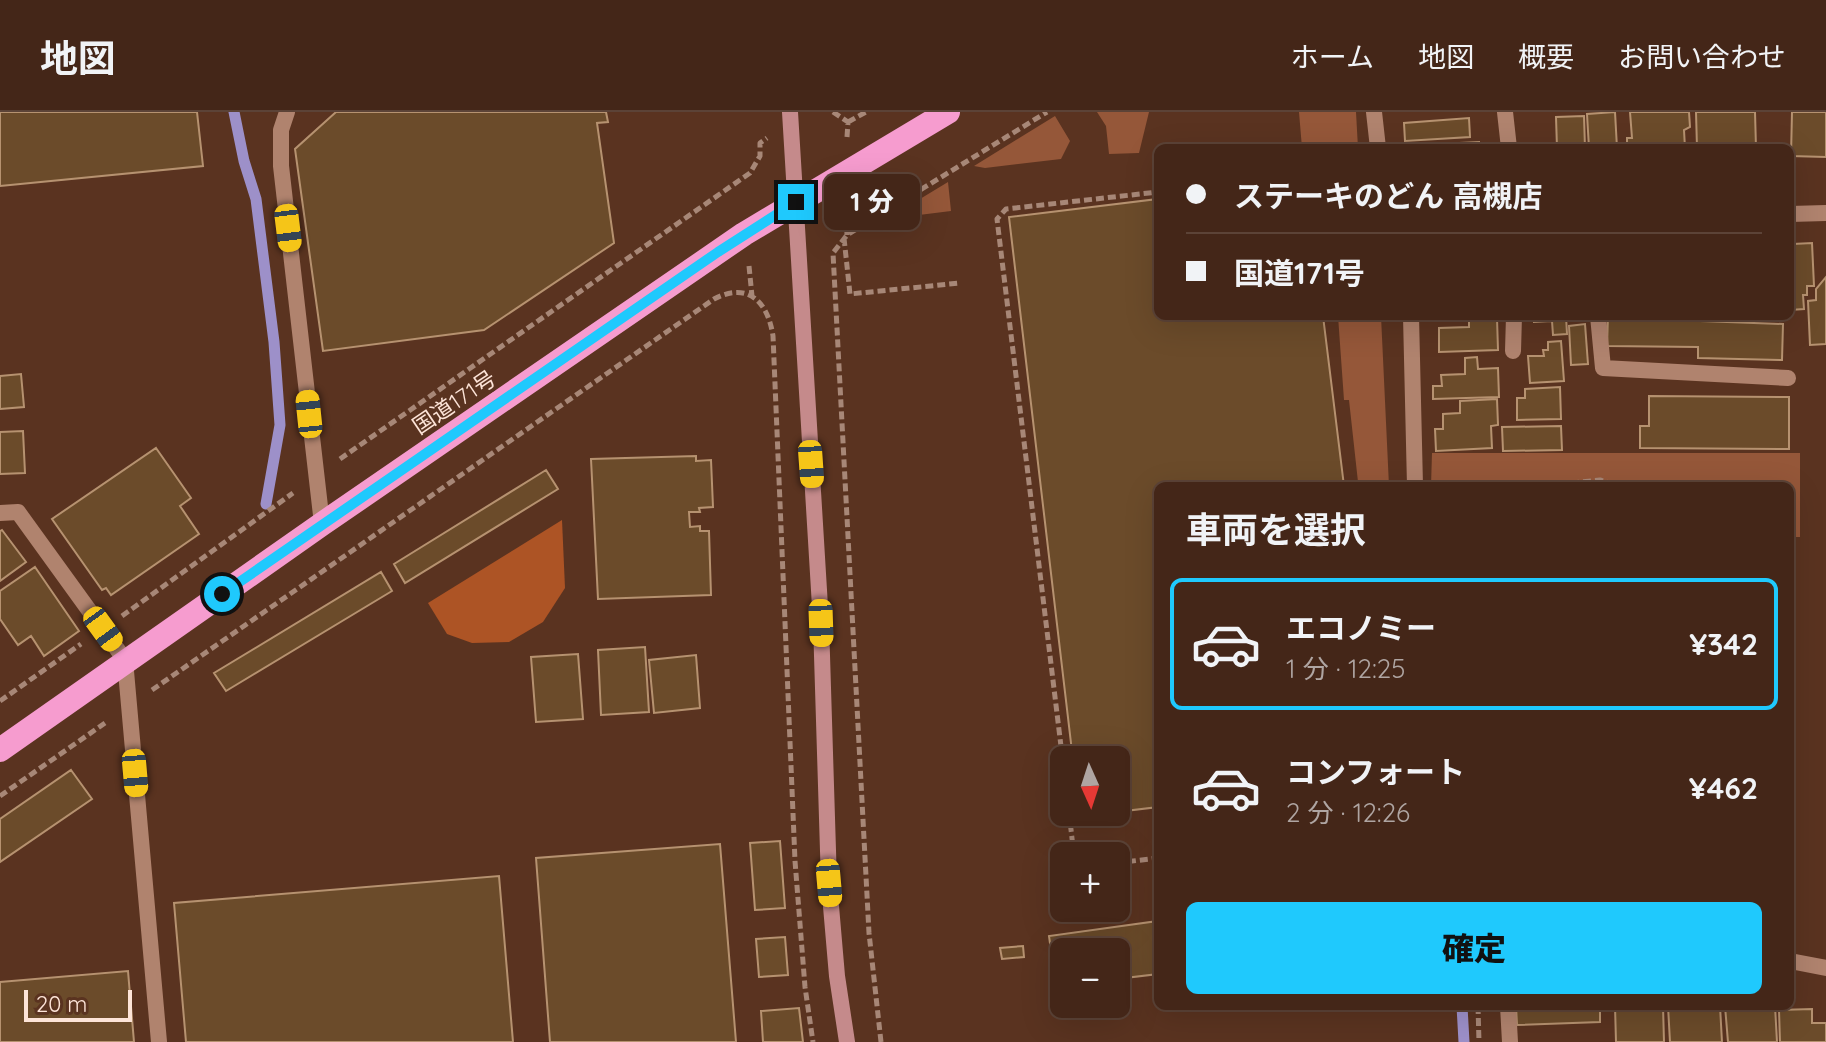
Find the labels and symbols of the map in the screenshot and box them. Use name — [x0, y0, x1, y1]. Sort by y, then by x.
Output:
callout: 1 分 — [824, 174, 920, 230]
route end — [778, 184, 814, 220]
car — [273, 203, 303, 253]
street label: 国道171号 — [407, 364, 501, 440]
car — [295, 389, 323, 439]
car — [797, 439, 825, 489]
route start — [204, 576, 240, 612]
car — [808, 599, 834, 647]
car — [79, 603, 127, 655]
north arrow — [1050, 746, 1130, 826]
car — [121, 748, 149, 798]
car — [815, 858, 843, 908]
scale bar — [24, 986, 132, 1022]

